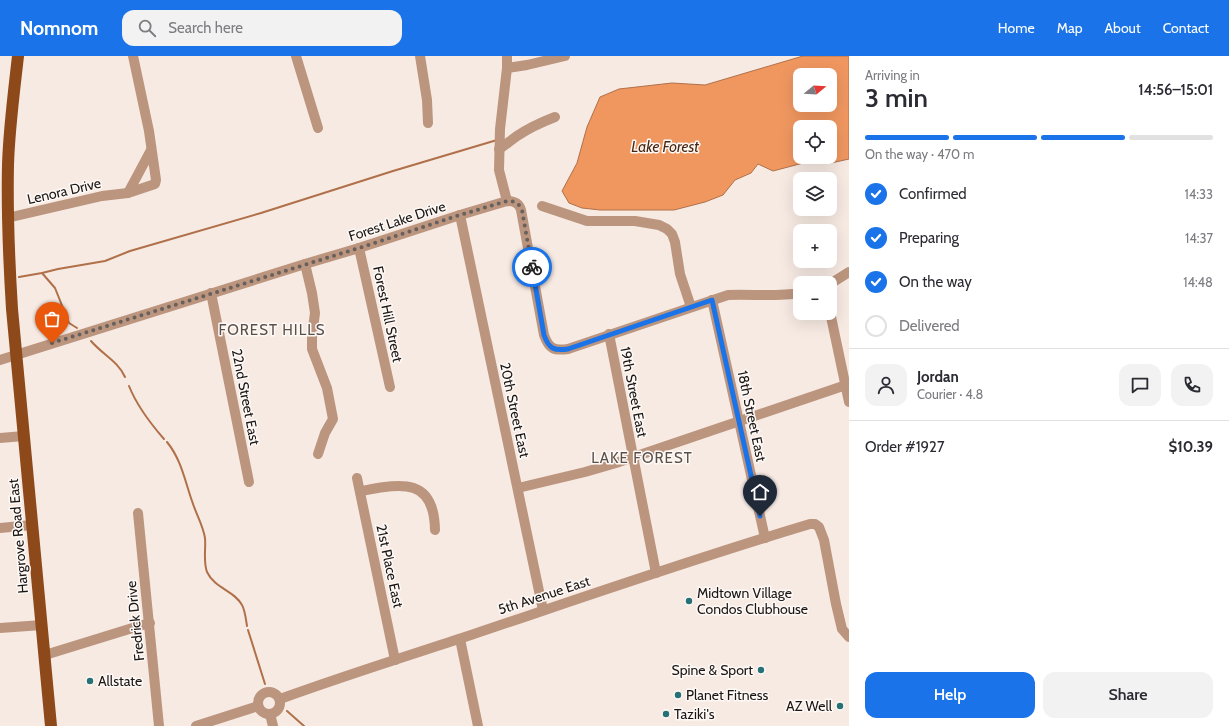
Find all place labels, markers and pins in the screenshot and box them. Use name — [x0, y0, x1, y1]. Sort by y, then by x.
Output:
pin — [35, 302, 69, 343]
pin — [743, 475, 777, 516]
place label: Midtown Village Condos Clubhouse — [697, 584, 808, 618]
marker: Midtown Village Condos Clubhouse — [684, 596, 694, 606]
place label: Spine & Sport — [672, 661, 753, 679]
marker: Spine & Sport — [756, 665, 766, 675]
place label: Allstate — [98, 672, 142, 690]
marker: Allstate — [85, 676, 95, 686]
place label: Planet Fitness — [686, 686, 769, 704]
marker: Planet Fitness — [673, 690, 683, 700]
place label: AZ Well — [786, 697, 833, 715]
marker: AZ Well — [835, 701, 845, 711]
place label: Taziki's — [674, 705, 715, 723]
marker: Taziki's — [661, 709, 671, 719]

